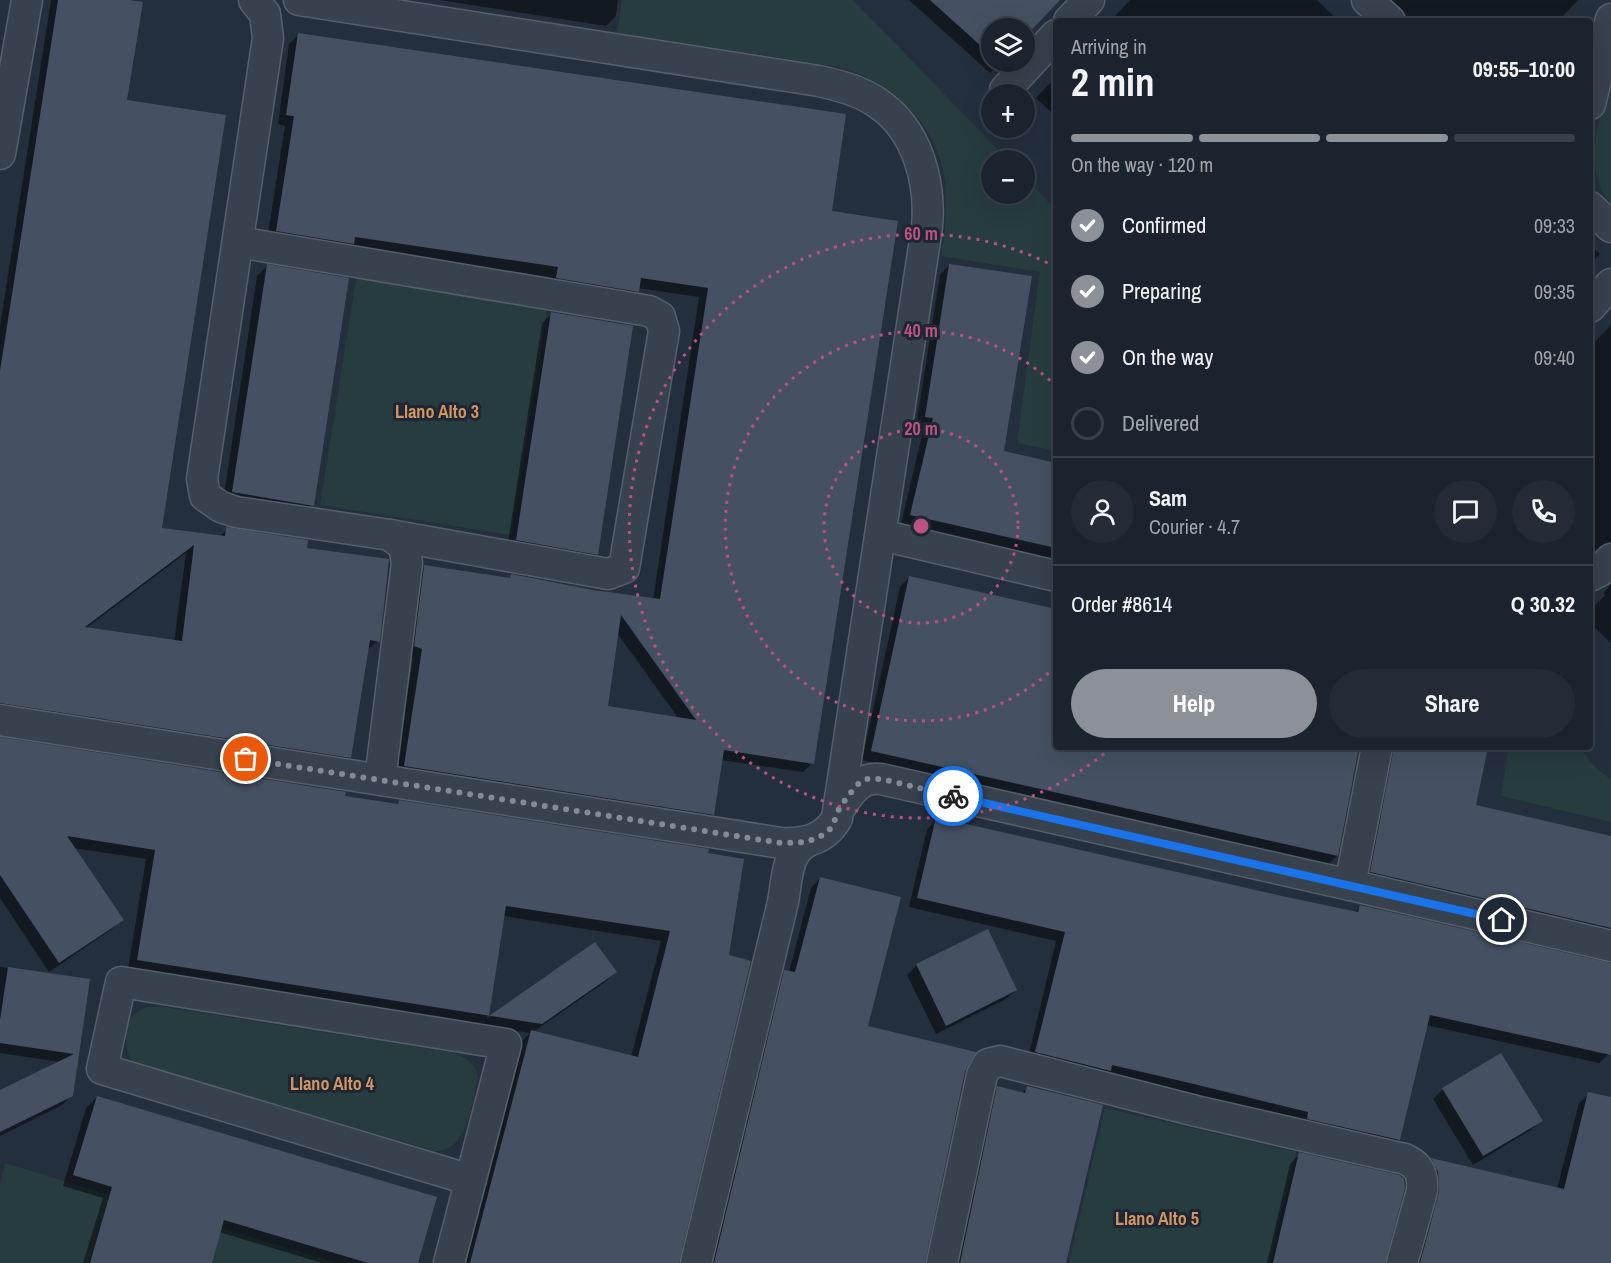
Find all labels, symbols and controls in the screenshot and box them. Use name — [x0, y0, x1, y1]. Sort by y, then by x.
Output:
map controls — [981, 18, 1035, 204]
button: layers — [981, 18, 1035, 72]
text: Arriving in — [1071, 33, 1147, 60]
text: 09:55–10:00 — [1473, 54, 1575, 84]
text: 2 min — [1071, 56, 1155, 108]
button: + — [981, 84, 1035, 138]
button: − — [981, 150, 1035, 204]
text: On the way · 120 m — [1071, 151, 1213, 178]
icon: check — [1071, 209, 1104, 242]
text: Confirmed — [1122, 210, 1206, 240]
text: 09:33 — [1534, 212, 1575, 239]
text: 60 m — [904, 221, 938, 246]
icon: check — [1071, 275, 1104, 308]
text: Preparing — [1122, 276, 1201, 306]
text: 09:35 — [1534, 278, 1575, 305]
text: 40 m — [904, 318, 938, 343]
icon: check — [1071, 341, 1104, 374]
text: On the way — [1122, 342, 1213, 372]
text: 09:40 — [1534, 344, 1575, 371]
district label: Llano Alto 3 — [395, 399, 479, 424]
text: Delivered — [1122, 408, 1199, 438]
text: 20 m — [904, 416, 938, 441]
button: person — [1071, 480, 1134, 543]
button: chat — [1434, 480, 1497, 543]
button: phone — [1512, 480, 1575, 543]
text: Sam — [1149, 483, 1187, 513]
text: Courier · 4.7 — [1149, 513, 1240, 540]
centre of rings — [911, 516, 931, 536]
text: Order #8614 — [1071, 589, 1172, 619]
text: Q 30.32 — [1511, 589, 1575, 619]
button: Help — [1071, 669, 1317, 738]
button: Share — [1329, 669, 1575, 738]
pin — [220, 733, 271, 784]
icon: bag — [229, 742, 262, 775]
courier — [923, 766, 983, 826]
icon: bike — [937, 780, 970, 813]
pin — [1476, 894, 1527, 945]
icon: home — [1485, 903, 1518, 936]
district label: Llano Alto 4 — [290, 1071, 375, 1096]
district label: Llano Alto 5 — [1115, 1206, 1199, 1231]

